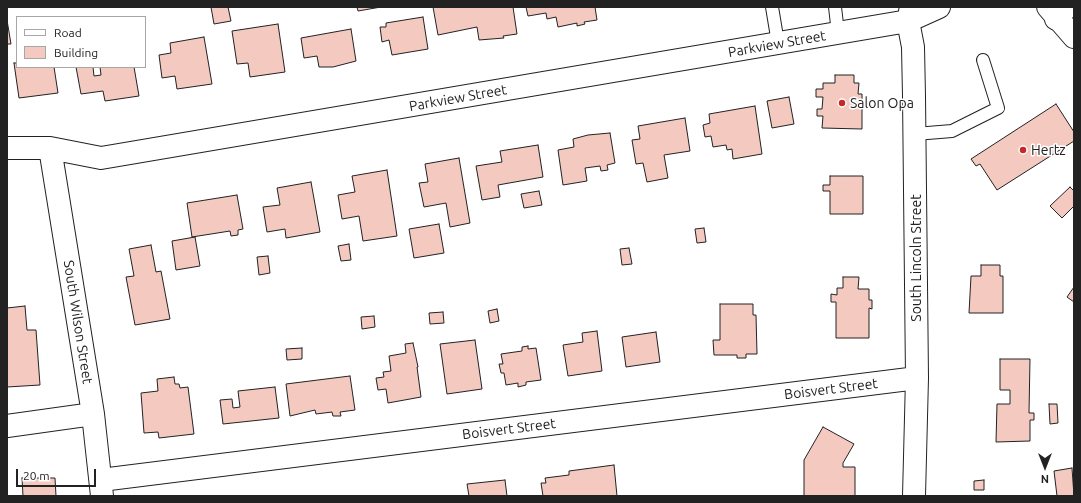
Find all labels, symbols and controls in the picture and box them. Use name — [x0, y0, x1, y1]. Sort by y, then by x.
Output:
legend — [16, 16, 146, 68]
text: Road — [54, 26, 82, 39]
street label: Parkview Street — [727, 27, 827, 61]
text: Building — [54, 46, 98, 59]
street label: Parkview Street — [408, 81, 508, 115]
place label: Salon Opa — [850, 95, 914, 111]
marker: Salon Opa — [837, 98, 847, 108]
place label: Hertz — [1031, 142, 1066, 158]
marker: Hertz — [1018, 145, 1028, 155]
street label: South Lincoln Street — [908, 194, 924, 322]
street label: South Wilson Street — [60, 259, 96, 385]
street label: Boisvert Street — [783, 375, 879, 403]
street label: Boisvert Street — [461, 415, 557, 443]
north arrow — [1025, 447, 1065, 487]
scale bar — [18, 461, 98, 487]
text: 20 m — [23, 469, 50, 482]
text: N — [1041, 473, 1049, 485]

